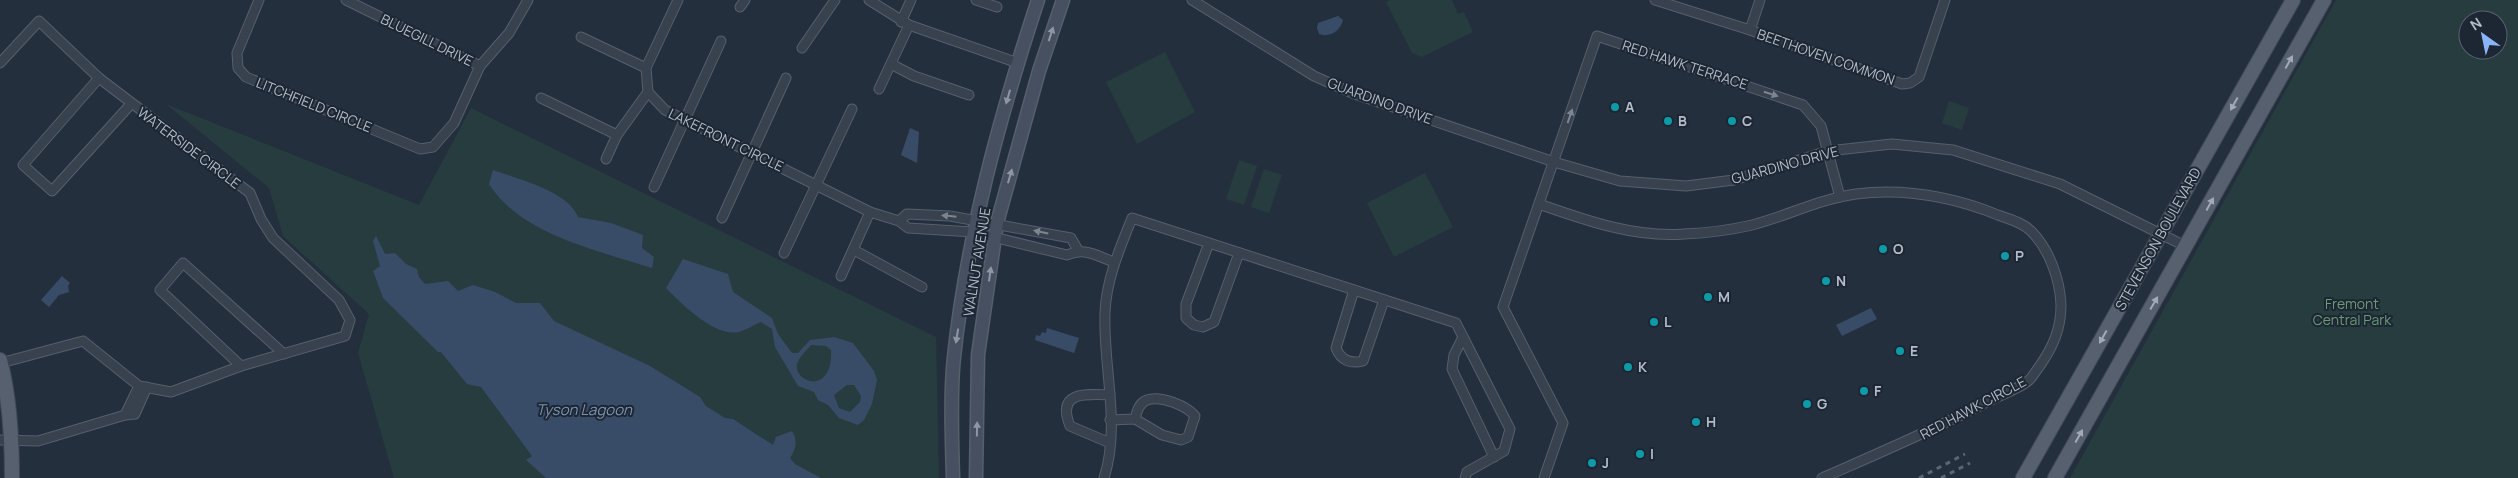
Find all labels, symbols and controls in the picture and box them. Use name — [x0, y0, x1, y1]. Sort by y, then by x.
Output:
street label: BLUEGILL DRIVE — [378, 9, 477, 70]
north arrow — [2458, 10, 2508, 60]
text: N — [2466, 13, 2485, 34]
street label: BEETHOVEN COMMON — [1755, 24, 1898, 89]
one-way arrow — [1048, 26, 1056, 41]
street label: RED HAWK TERRACE — [1620, 35, 1750, 94]
one-way arrow — [2285, 55, 2293, 69]
street label: LITCHFIELD CIRCLE — [254, 73, 375, 136]
street label: GUARDINO DRIVE — [1325, 73, 1435, 128]
one-way arrow — [1004, 89, 1012, 104]
one-way arrow — [1764, 90, 1779, 98]
place label: A — [1625, 97, 1635, 116]
one-way arrow — [2230, 97, 2239, 110]
marker: A — [1609, 101, 1621, 113]
street label: WATERSIDE CIRCLE — [134, 103, 245, 193]
street label: LAKEFRONT CIRCLE — [666, 103, 787, 176]
one-way arrow — [1566, 108, 1574, 123]
place label: B — [1678, 111, 1687, 130]
place label: C — [1742, 111, 1752, 130]
marker: B — [1662, 115, 1674, 127]
marker: C — [1726, 115, 1738, 127]
street label: GUARDINO DRIVE — [1729, 141, 1841, 188]
street label: STEVENSON BOULEVARD — [2110, 164, 2205, 313]
one-way arrow — [1006, 168, 1014, 183]
one-way arrow — [2206, 197, 2214, 212]
street label: WALNUT AVENUE — [959, 206, 994, 318]
one-way arrow — [940, 212, 956, 220]
one-way arrow — [1032, 227, 1048, 235]
place label: O — [1893, 239, 1904, 258]
marker: O — [1877, 243, 1889, 255]
place label: P — [2015, 246, 2024, 265]
marker: P — [1999, 250, 2011, 262]
one-way arrow — [986, 266, 994, 282]
place label: N — [1836, 271, 1846, 290]
marker: N — [1820, 275, 1832, 287]
place label: M — [1718, 287, 1730, 306]
marker: M — [1702, 291, 1714, 303]
park label: Fremont Central Park — [2313, 294, 2392, 329]
one-way arrow — [2150, 297, 2159, 310]
place label: L — [1664, 312, 1672, 331]
marker: L — [1648, 316, 1660, 328]
one-way arrow — [953, 329, 961, 345]
one-way arrow — [2099, 329, 2107, 344]
place label: E — [1910, 341, 1918, 360]
marker: E — [1894, 345, 1906, 357]
place label: K — [1638, 357, 1648, 376]
marker: K — [1622, 361, 1634, 373]
street label: RED HAWK CIRCLE — [1916, 372, 2029, 444]
place label: F — [1874, 381, 1882, 400]
marker: F — [1858, 385, 1870, 397]
place label: G — [1817, 394, 1827, 413]
marker: G — [1801, 398, 1813, 410]
water label: Tyson Lagoon — [536, 399, 633, 420]
place label: H — [1706, 412, 1716, 431]
marker: H — [1690, 416, 1702, 428]
one-way arrow — [973, 421, 981, 437]
one-way arrow — [2075, 429, 2084, 442]
place label: I — [1650, 444, 1654, 463]
marker: I — [1634, 448, 1646, 460]
place label: J — [1602, 453, 1609, 472]
marker: J — [1586, 457, 1598, 469]

